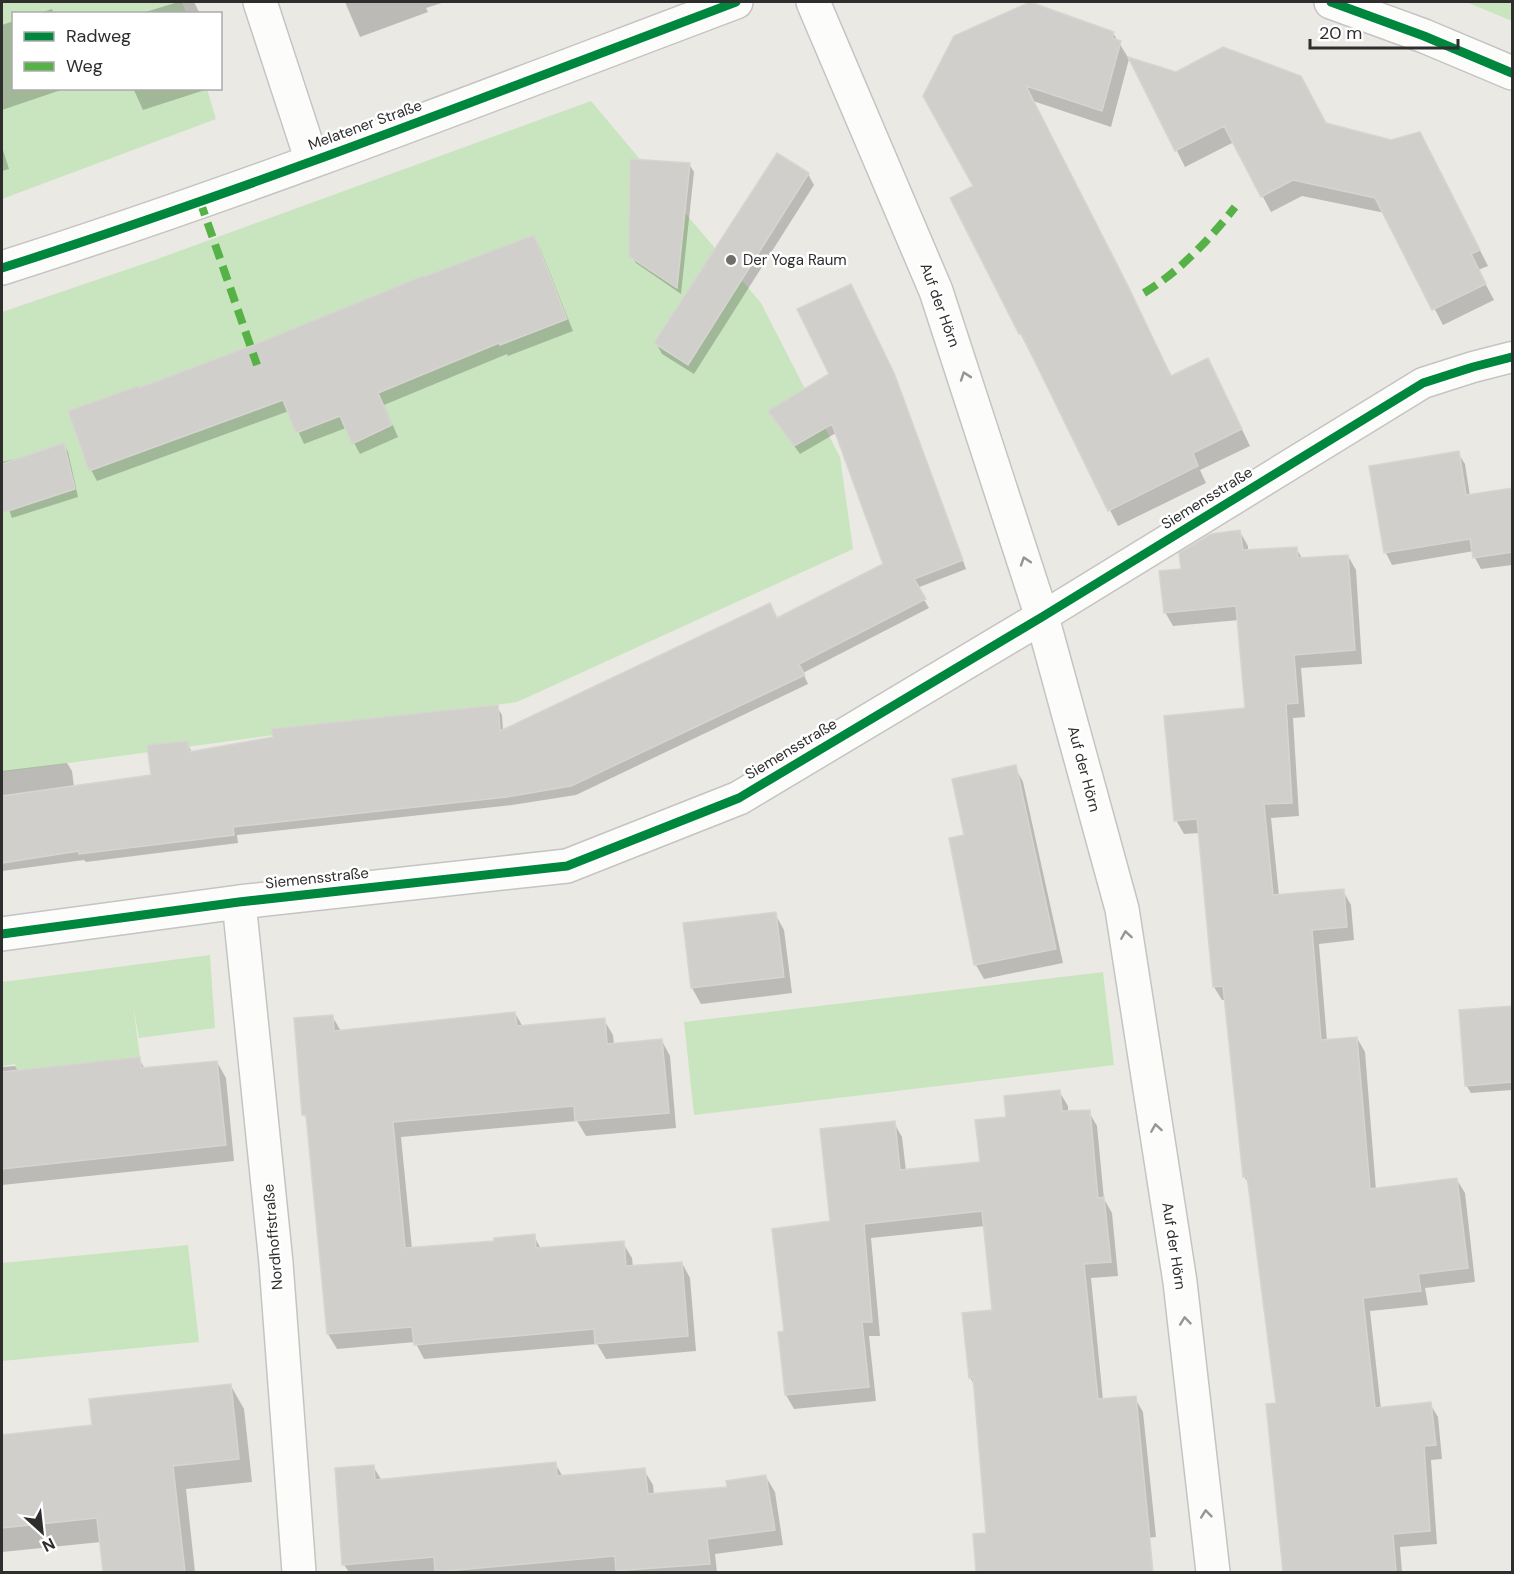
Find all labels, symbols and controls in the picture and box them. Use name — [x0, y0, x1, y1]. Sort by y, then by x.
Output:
legend — [12, 12, 222, 90]
scale bar — [1310, 12, 1458, 50]
text: 20 m — [1319, 21, 1362, 45]
text: Radweg — [66, 24, 131, 48]
text: Weg — [66, 54, 103, 78]
street label: Melatener Straße — [305, 95, 425, 155]
place label: Der Yoga Raum — [743, 250, 847, 270]
marker: Der Yoga Raum — [724, 253, 738, 267]
street label: Auf der Hörn — [916, 260, 964, 350]
one-way arrow — [960, 371, 972, 382]
street label: Siemensstraße — [1158, 462, 1256, 534]
one-way arrow — [1019, 556, 1032, 567]
street label: Siemensstraße — [741, 714, 841, 784]
street label: Auf der Hörn — [1063, 724, 1105, 814]
street label: Siemensstraße — [264, 863, 370, 893]
one-way arrow — [1120, 930, 1132, 940]
one-way arrow — [1150, 1123, 1163, 1133]
street label: Nordhoffstraße — [258, 1183, 288, 1291]
street label: Auf der Hörn — [1157, 1201, 1191, 1291]
one-way arrow — [1179, 1316, 1192, 1325]
north arrow — [12, 1502, 72, 1562]
one-way arrow — [1201, 1510, 1213, 1519]
text: N — [39, 1533, 59, 1557]

